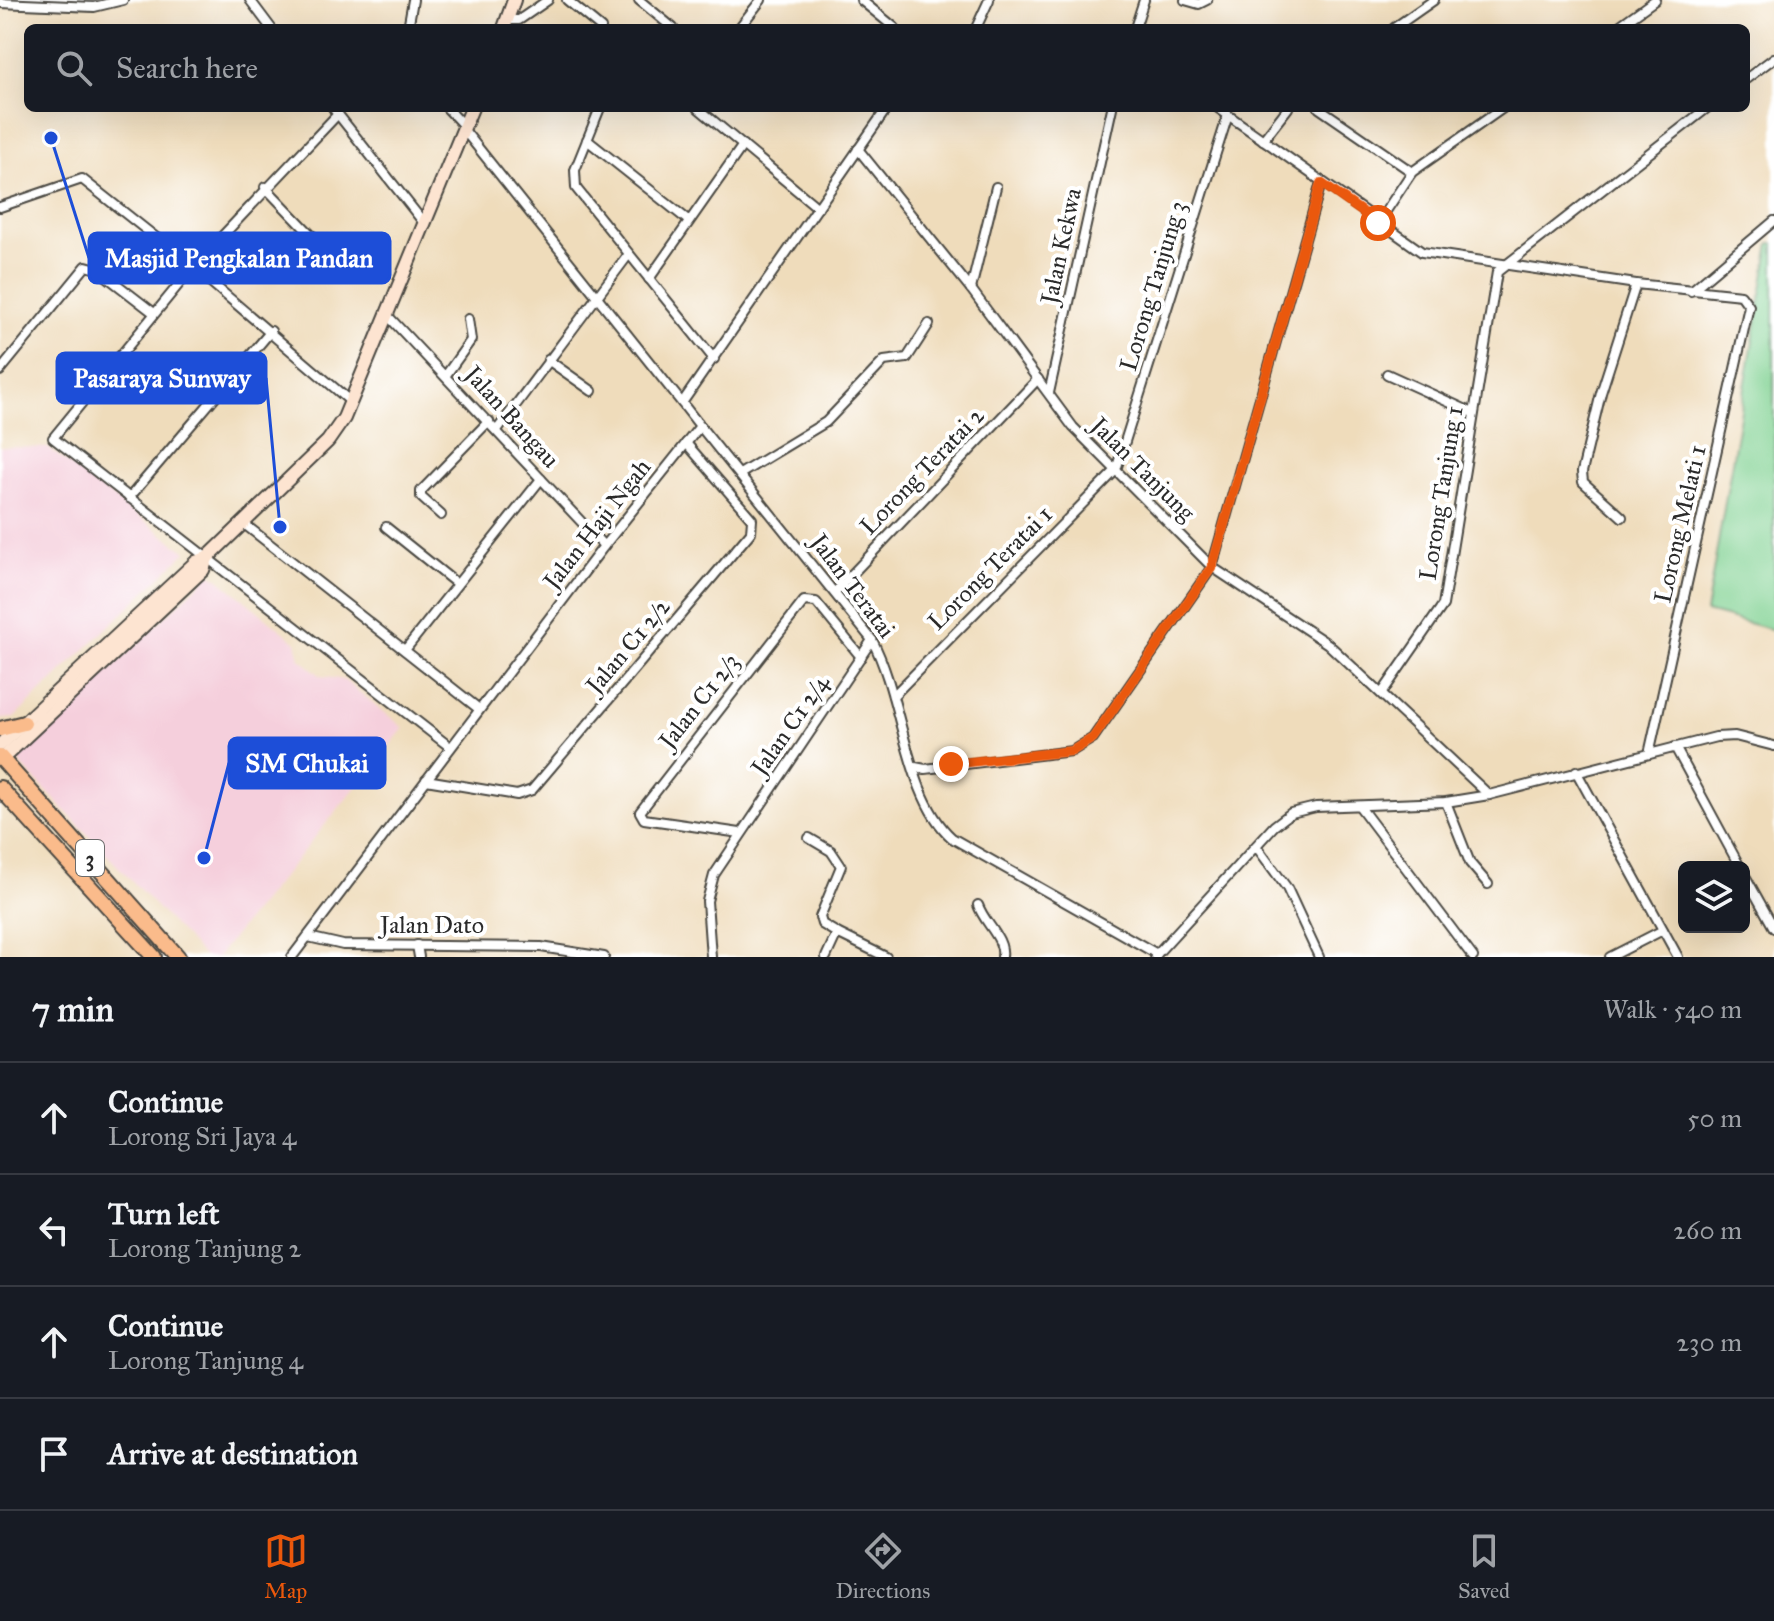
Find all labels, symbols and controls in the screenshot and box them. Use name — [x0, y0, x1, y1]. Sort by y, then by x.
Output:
search box — [24, 24, 1750, 112]
icon: search — [52, 46, 96, 90]
text: Search here — [116, 50, 258, 86]
street label: Jalan Kekwa — [1033, 184, 1088, 310]
street label: Lorong Tanjung 3 — [1113, 197, 1193, 375]
route start — [1360, 205, 1396, 241]
callout: Masjid Pengkalan Pandan — [89, 233, 390, 283]
text: Masjid Pengkalan Pandan — [105, 242, 373, 275]
callout: Pasaraya Sunway — [57, 353, 266, 403]
street label: Jalan Bangau — [456, 357, 566, 474]
text: Pasaraya Sunway — [73, 362, 252, 394]
street label: Lorong Teratai 2 — [853, 401, 991, 541]
street label: Lorong Tanjung 1 — [1412, 404, 1470, 582]
street label: Jalan Tanjung — [1083, 409, 1202, 528]
street label: Lorong Melati 1 — [1647, 442, 1713, 606]
street label: Jalan Haji Ngah — [535, 453, 657, 598]
street label: Lorong Teratai 1 — [921, 499, 1059, 637]
street label: Jalan Teratai — [802, 525, 902, 644]
street label: Jalan C1 2/2 — [578, 592, 677, 702]
street label: Jalan C1 2/3 — [651, 647, 746, 757]
street label: Jalan C1 2/4 — [743, 668, 836, 784]
callout: SM Chukai — [229, 738, 385, 788]
route end — [933, 746, 969, 782]
text: SM Chukai — [245, 747, 370, 779]
road number: 3 — [76, 840, 104, 876]
map controls — [1678, 861, 1750, 933]
button: layers — [1678, 861, 1750, 933]
street label: Jalan Dato — [377, 910, 484, 940]
text: 7 min — [32, 989, 114, 1030]
text: Walk · 540 m — [1603, 993, 1742, 1025]
text: Continue — [108, 1084, 223, 1120]
icon: ahead — [32, 1096, 76, 1140]
text: 50 m — [1687, 1102, 1742, 1134]
text: Lorong Sri Jaya 4 — [108, 1120, 296, 1152]
text: Turn left — [108, 1196, 219, 1232]
icon: left — [32, 1208, 76, 1252]
text: 260 m — [1673, 1214, 1742, 1246]
text: Lorong Tanjung 2 — [108, 1232, 301, 1264]
text: Continue — [108, 1308, 223, 1344]
icon: ahead — [32, 1320, 76, 1364]
text: 230 m — [1676, 1326, 1742, 1358]
text: Lorong Tanjung 4 — [108, 1344, 303, 1376]
icon: arrive — [32, 1432, 76, 1476]
text: Arrive at destination — [108, 1436, 358, 1472]
tab: Map — [264, 1529, 308, 1604]
tab: Directions — [835, 1529, 930, 1604]
tab: Saved — [1458, 1529, 1510, 1604]

